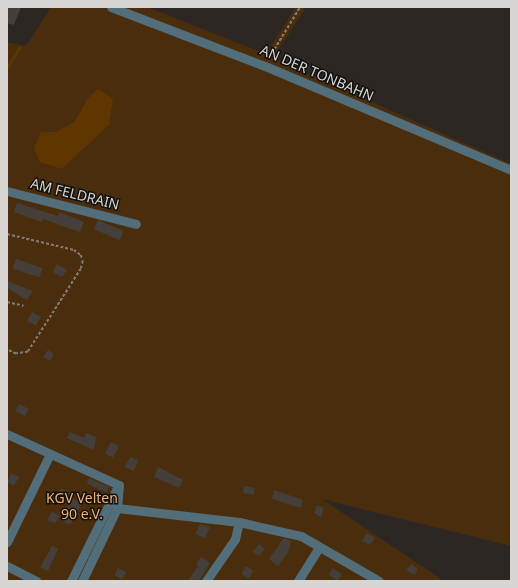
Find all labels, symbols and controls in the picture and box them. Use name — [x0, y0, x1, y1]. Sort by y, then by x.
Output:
street label: AN DER TONBAHN — [258, 41, 376, 105]
street label: AM FELDRAIN — [29, 175, 121, 213]
park label: KGV Velten 90 e.V. — [46, 490, 118, 522]

